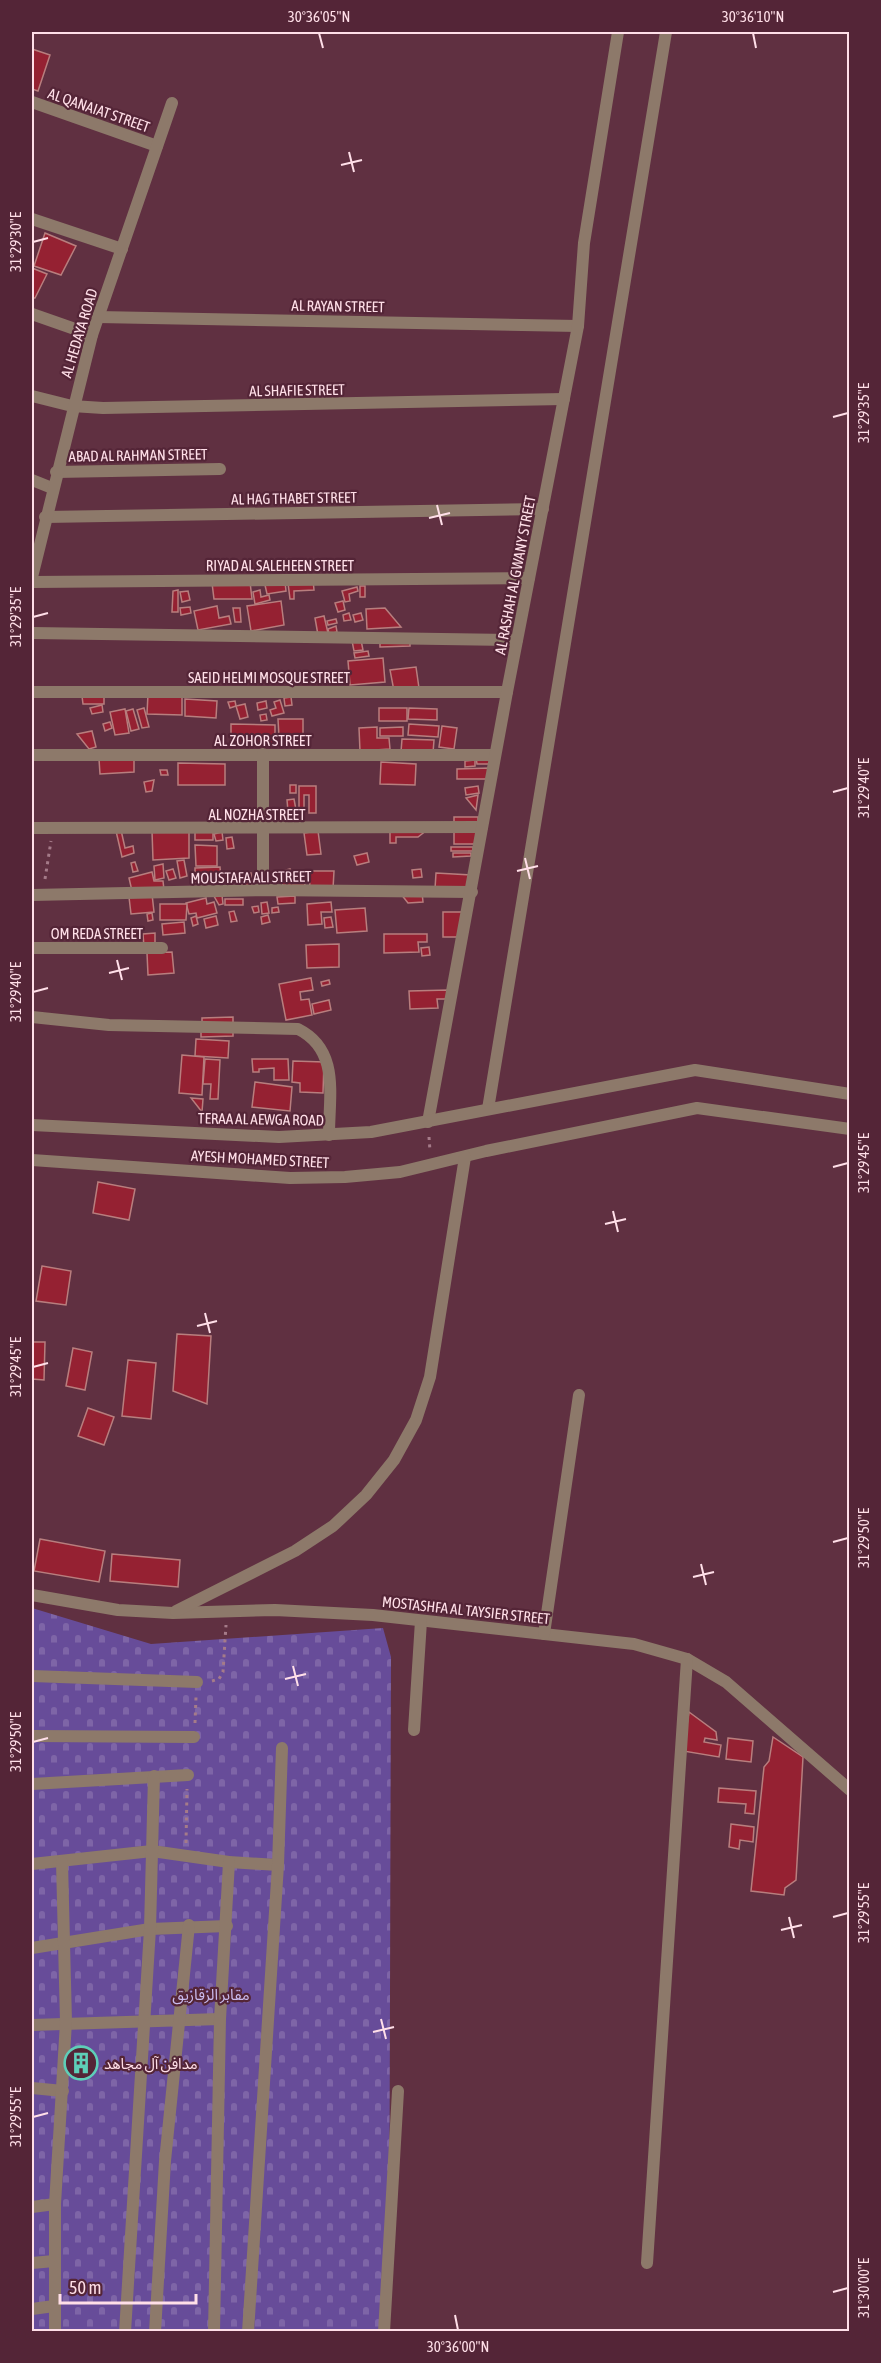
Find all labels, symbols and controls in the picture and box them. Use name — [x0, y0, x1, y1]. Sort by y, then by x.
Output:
text: 30°36'05"N — [288, 8, 350, 25]
text: 30°36'10"N — [722, 8, 784, 25]
street label: AL QANAIAT STREET — [46, 85, 152, 136]
text: 31°29'30"E — [7, 211, 24, 272]
street label: AL HEDAYA ROAD — [57, 286, 101, 380]
street label: AL RAYAN STREET — [291, 297, 385, 315]
street label: AL SHAFIE STREET — [249, 381, 345, 399]
text: 31°29'35"E — [855, 382, 872, 443]
street label: ABAD AL RAHMAN STREET — [68, 445, 208, 465]
street label: AL HAG THABET STREET — [231, 488, 357, 508]
street label: AL RASHAH AL GWANY STREET — [491, 494, 539, 656]
street label: RIYAD AL SALEHEEN STREET — [206, 557, 355, 574]
text: 31°29'35"E — [7, 586, 24, 647]
street label: SAEID HELMI MOSQUE STREET — [188, 669, 350, 686]
street label: AL ZOHOR STREET — [214, 732, 312, 749]
text: 31°29'40"E — [855, 757, 872, 818]
street label: AL NOZHA STREET — [208, 806, 306, 823]
street label: MOUSTAFA ALI STREET — [190, 867, 312, 887]
street label: OM REDA STREET — [51, 925, 144, 942]
text: 31°29'40"E — [7, 961, 24, 1022]
street label: TERAA AL AEWGA ROAD — [198, 1109, 324, 1129]
text: 31°29'45"E — [855, 1132, 872, 1193]
street label: AYESH MOHAMED STREET — [191, 1147, 330, 1171]
text: 31°29'45"E — [7, 1336, 24, 1397]
text: 31°29'50"E — [855, 1507, 872, 1568]
street label: MOSTASHFA AL TAYSIER STREET — [381, 1593, 551, 1627]
text: 31°29'50"E — [7, 1711, 24, 1772]
text: 31°29'55"E — [855, 1882, 872, 1943]
park label: مقابر الزقازيق — [172, 1986, 250, 2005]
building icon: مدافن آل مجاهد — [63, 2045, 99, 2081]
place label: مدافن آل مجاهد — [104, 2055, 198, 2073]
text: 31°29'55"E — [7, 2086, 24, 2147]
text: 31°30'00"E — [855, 2257, 872, 2318]
scale bar — [60, 2267, 196, 2305]
text: 50 m — [69, 2277, 101, 2298]
text: 30°36'00"N — [427, 2338, 489, 2355]

